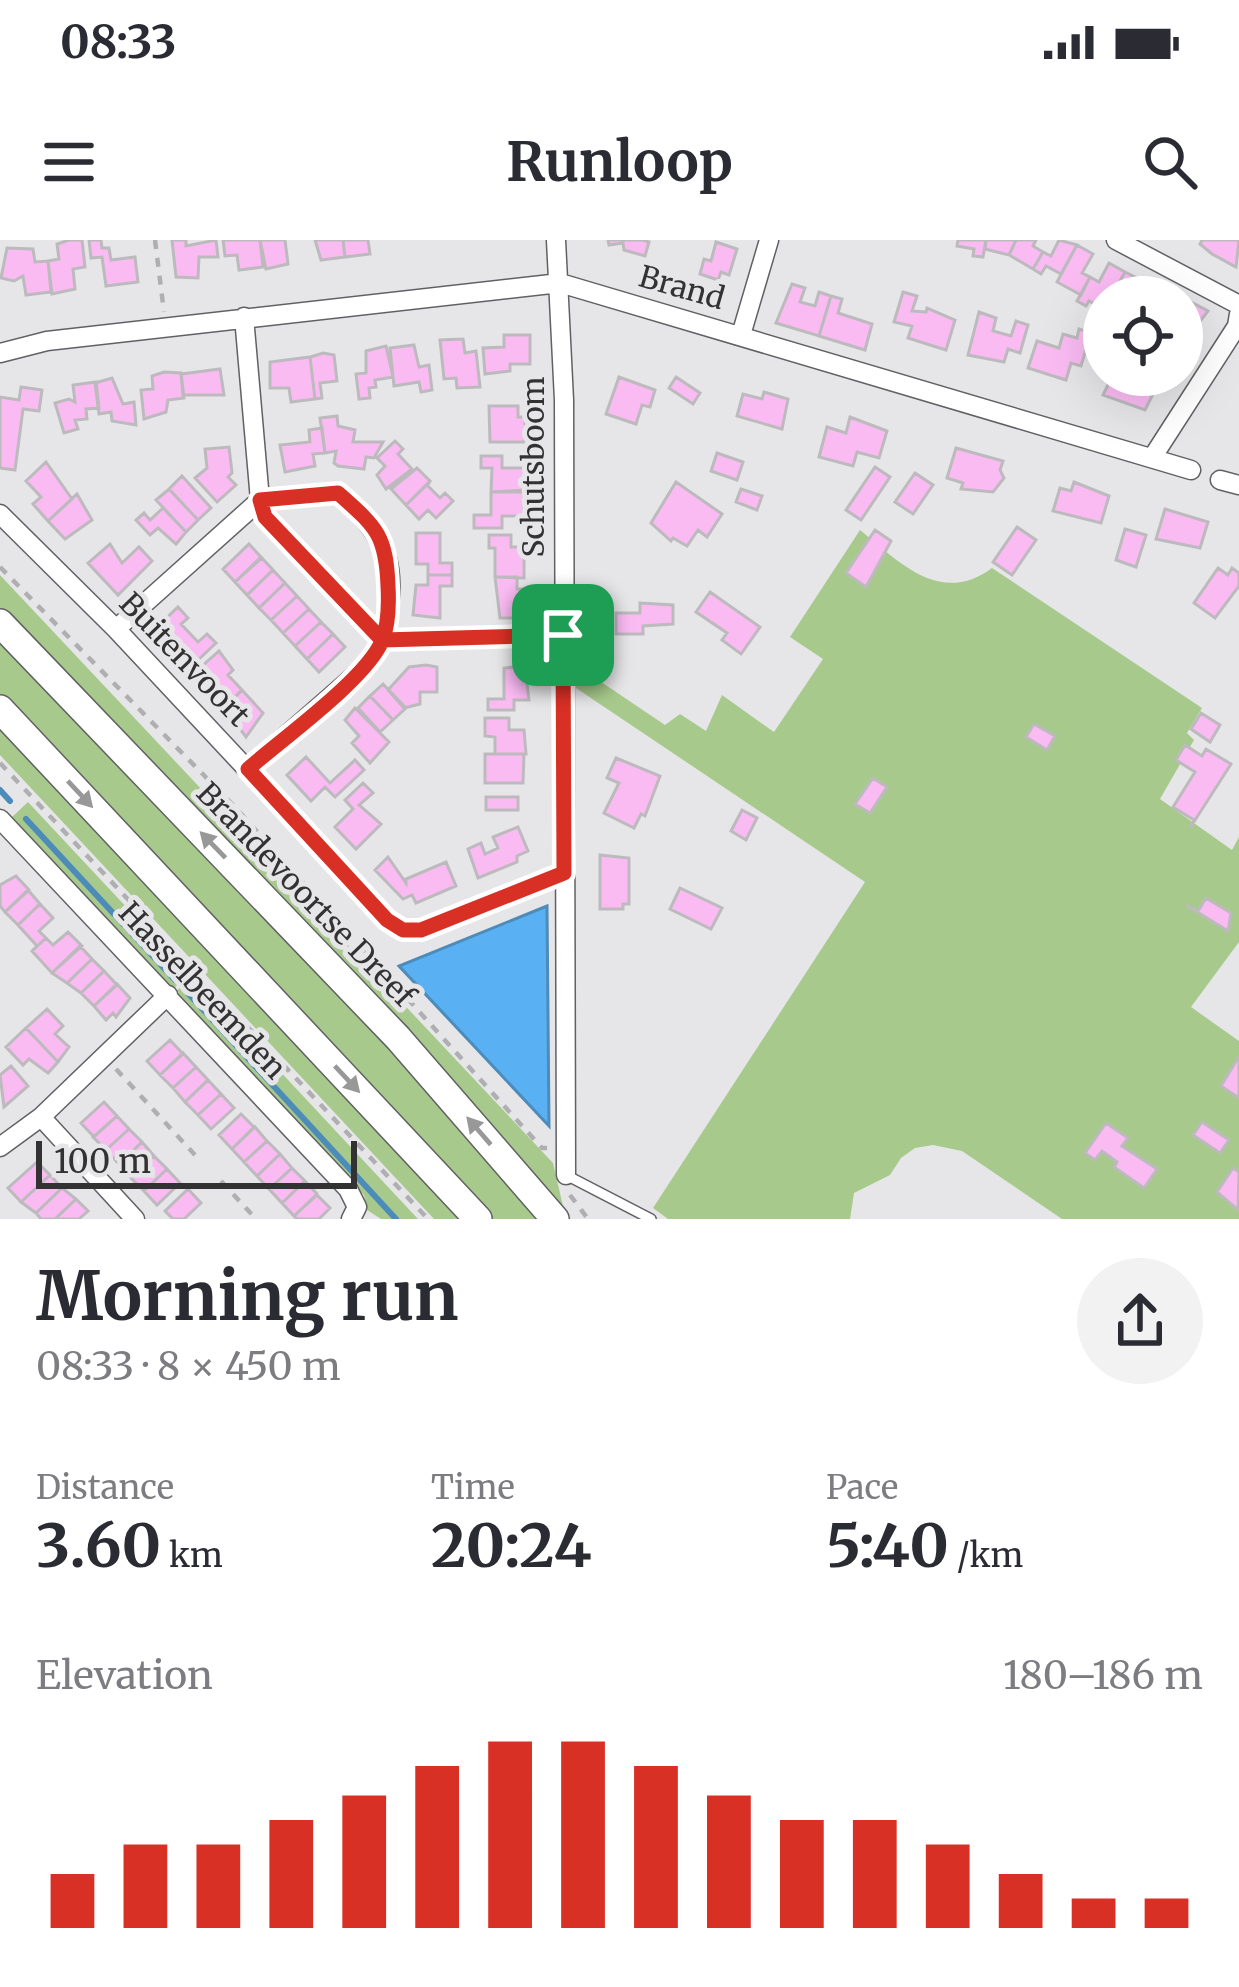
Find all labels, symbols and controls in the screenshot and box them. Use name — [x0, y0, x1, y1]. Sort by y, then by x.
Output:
text: 08:33 — [60, 14, 176, 70]
text: Runloop — [506, 128, 733, 196]
icon: menu — [36, 129, 102, 195]
icon: search — [1137, 129, 1203, 195]
street label: Brand — [635, 257, 729, 317]
map controls — [1083, 276, 1203, 396]
button: locate — [1083, 276, 1203, 396]
street label: Schutsboom — [514, 376, 552, 558]
street label: Buitenvoort — [112, 584, 258, 734]
pin — [512, 584, 614, 686]
icon: arrive — [530, 602, 596, 668]
street label: Brandevoortse Dreef — [189, 774, 424, 1015]
one-way arrow — [66, 780, 94, 809]
one-way arrow — [200, 831, 228, 860]
street label: Hasselbeemden — [111, 894, 295, 1087]
one-way arrow — [333, 1064, 360, 1093]
one-way arrow — [466, 1116, 493, 1145]
scale bar — [36, 1135, 357, 1188]
text: 100 m — [54, 1141, 151, 1182]
text: Morning run — [36, 1255, 459, 1338]
button: share — [1077, 1258, 1203, 1384]
text: 08:33 · 8 × 450 m — [36, 1342, 341, 1391]
text: Distance — [36, 1467, 174, 1508]
text: Time — [431, 1467, 515, 1508]
text: Pace — [826, 1467, 898, 1508]
text: 3.60 — [36, 1508, 161, 1583]
text: 20:24 — [431, 1508, 592, 1583]
text: 5:40 — [826, 1508, 949, 1583]
text: km — [161, 1535, 223, 1576]
text: /km — [949, 1535, 1023, 1576]
text: Elevation — [36, 1651, 213, 1700]
text: 180–186 m — [1003, 1651, 1203, 1700]

